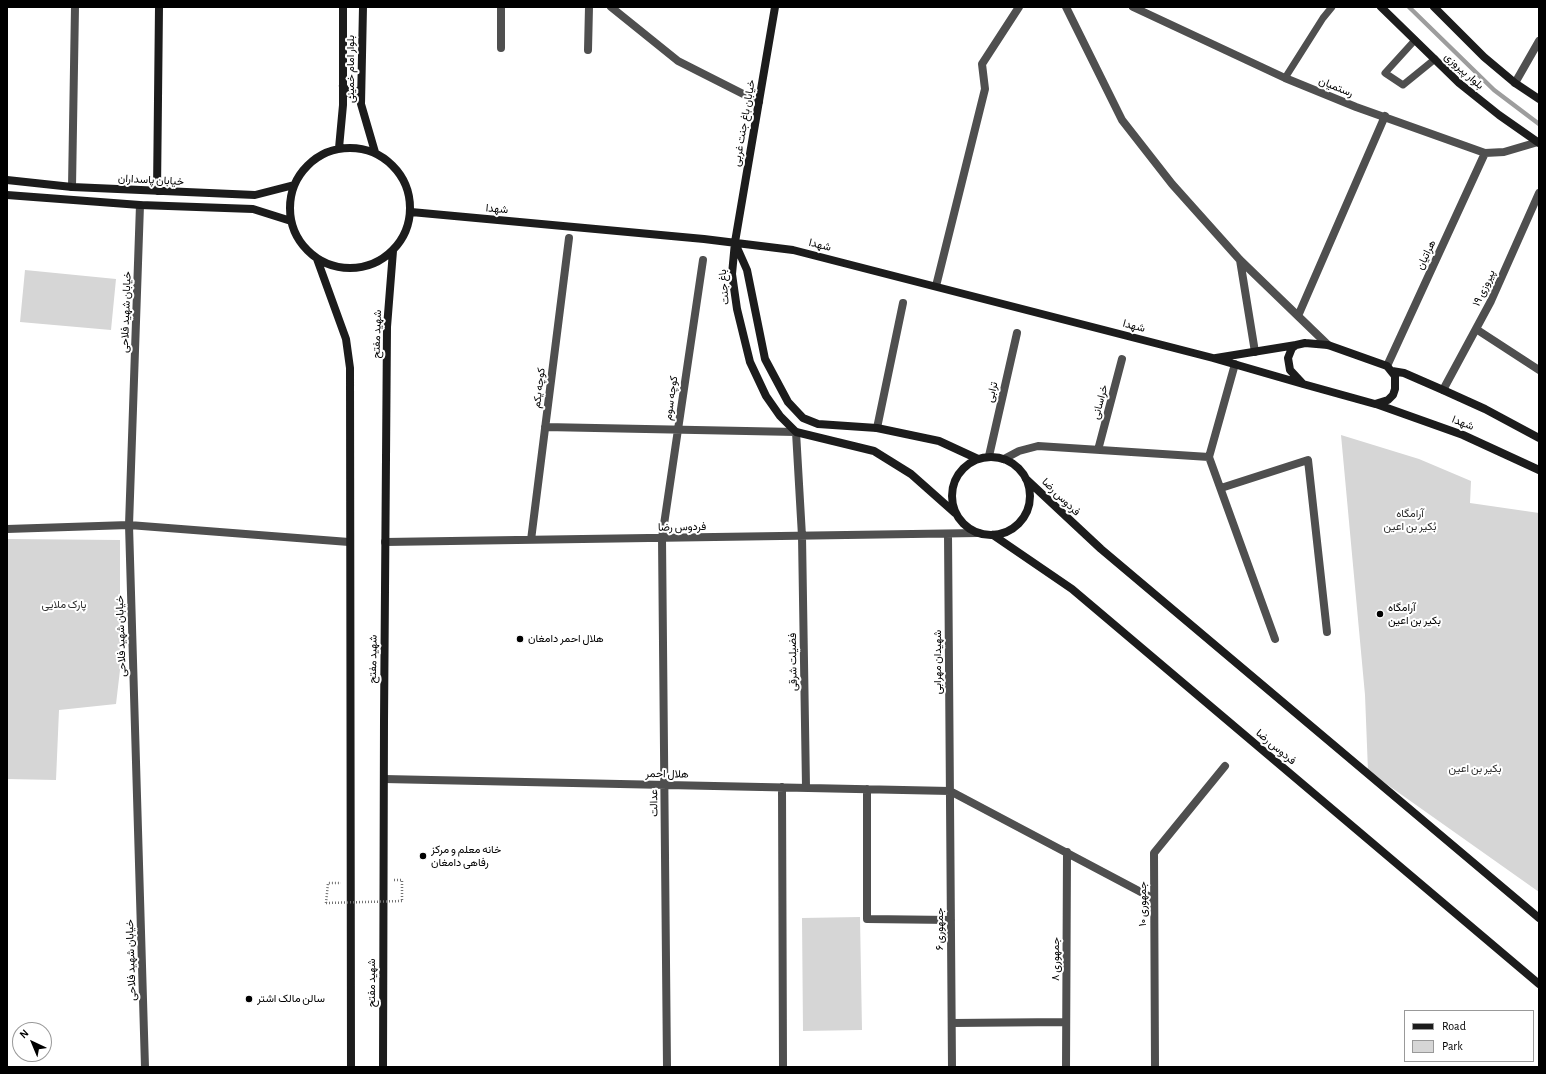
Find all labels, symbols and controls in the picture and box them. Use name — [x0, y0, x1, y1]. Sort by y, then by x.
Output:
street label: بلوار امام خمینی — [344, 35, 358, 103]
street label: بلوار پیروزی — [1442, 50, 1486, 92]
street label: رستمیان — [1317, 74, 1355, 100]
street label: خیابان باغ جنت غربی — [730, 78, 758, 168]
street label: خیابان پاسداران — [118, 172, 184, 188]
street label: شهدا — [485, 201, 509, 217]
street label: شهدا — [807, 236, 833, 254]
street label: هراتیان — [1413, 238, 1439, 272]
street label: پیروزی ۱۹ — [1470, 268, 1498, 308]
street label: باغ جنت — [716, 269, 732, 305]
street label: خیابان شهید فلاحی — [118, 271, 134, 353]
street label: شهید مفتح — [370, 309, 384, 359]
street label: شهدا — [1121, 317, 1147, 335]
street label: کوچه یکم — [530, 367, 548, 409]
street label: کوچه سوم — [661, 375, 681, 421]
street label: ترابی — [983, 380, 1001, 404]
street label: خراسانی — [1089, 383, 1111, 421]
street label: شهدا — [1450, 413, 1476, 433]
street label: فردوس رضا — [1039, 475, 1083, 519]
park label: آرامگاه بُکیر بن اعین — [1384, 507, 1436, 533]
street label: فردوس رضا — [658, 520, 706, 534]
street label: خیابان شهید فلاحی — [113, 595, 129, 677]
park label: پارک ملایی — [41, 598, 87, 612]
place label: آرامگاه بکیر بن اعین — [1388, 601, 1441, 627]
marker: آرامگاه بکیر بن اعین — [1375, 609, 1385, 619]
street label: شهیدان مهرابی — [931, 630, 945, 694]
place label: هلال احمر دامغان — [528, 632, 604, 646]
street label: فضیلت شرقی — [786, 633, 800, 691]
marker: هلال احمر دامغان — [515, 634, 525, 644]
street label: شهید مفتح — [366, 635, 380, 683]
street label: فردوس رضا — [1253, 726, 1299, 768]
park label: بکیر بن اعین — [1449, 762, 1501, 776]
street label: هلال احمر — [645, 767, 689, 781]
street label: عدالت — [647, 789, 661, 817]
place label: خانه معلم و مرکز رفاهی دامغان — [431, 843, 501, 869]
marker: خانه معلم و مرکز رفاهی دامغان — [418, 851, 428, 861]
street label: جمهوری ۱۰ — [1136, 881, 1150, 927]
street label: جمهوری ۶ — [933, 908, 947, 950]
street label: خیابان شهید فلاحی — [123, 919, 139, 1001]
street label: جمهوری ۸ — [1049, 937, 1063, 981]
street label: شهید مفتح — [365, 959, 379, 1007]
place label: سالن مالک اشتر — [257, 992, 325, 1006]
marker: سالن مالک اشتر — [244, 994, 254, 1004]
legend — [1404, 1010, 1534, 1062]
text: Road — [1442, 1020, 1466, 1032]
north arrow — [12, 1022, 52, 1062]
text: N — [17, 1027, 31, 1040]
text: Park — [1442, 1040, 1463, 1052]

